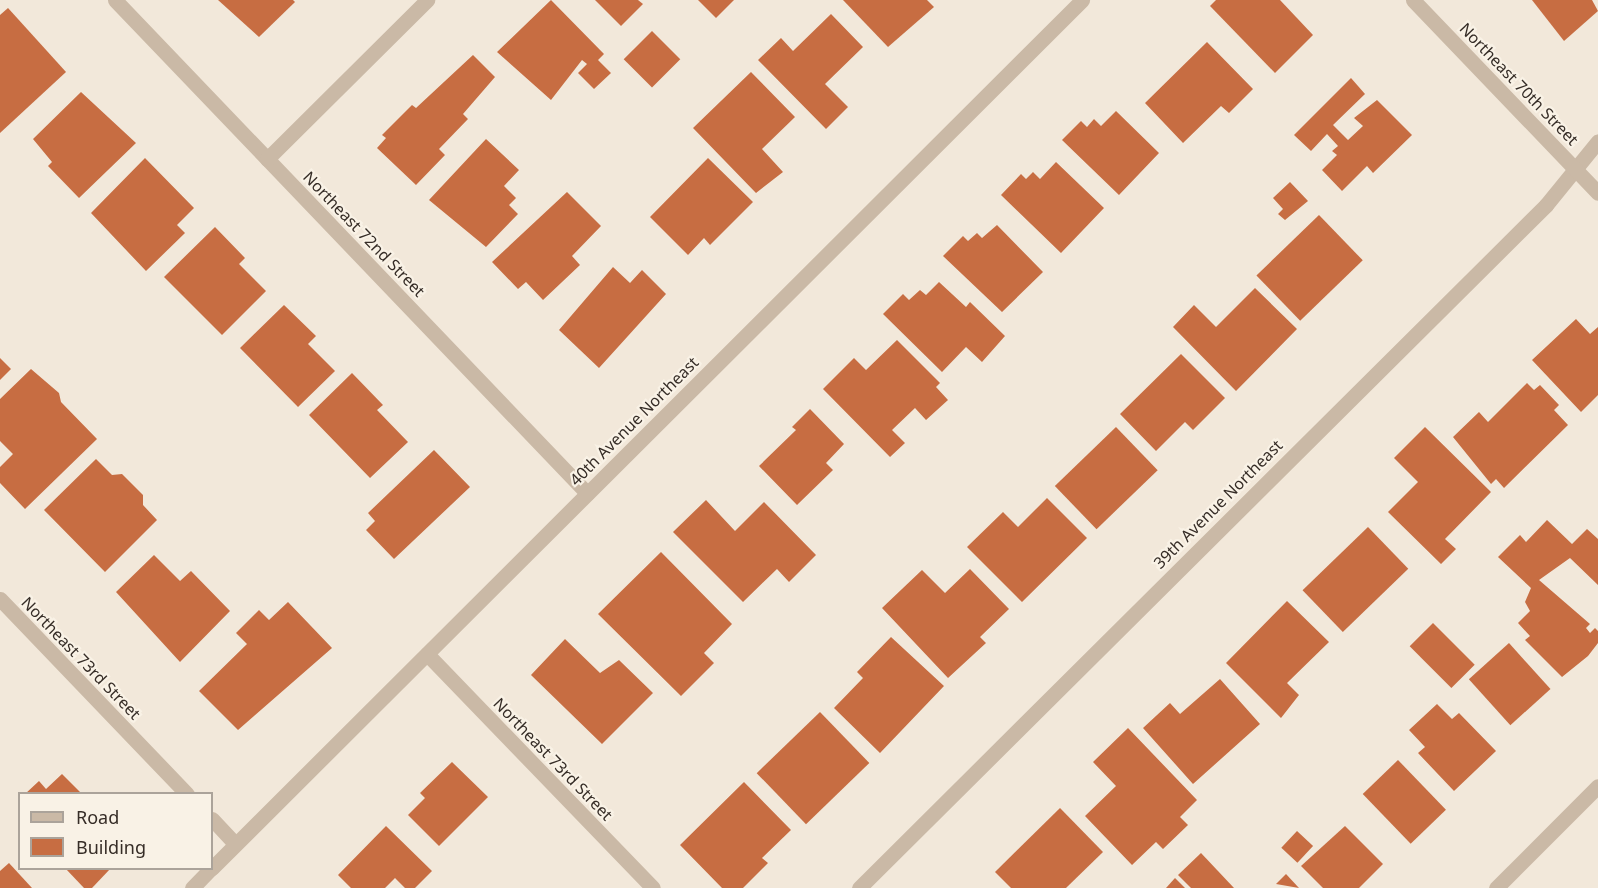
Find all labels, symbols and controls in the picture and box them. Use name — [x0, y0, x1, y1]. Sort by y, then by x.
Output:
street label: Northeast 70th Street — [1456, 19, 1582, 149]
street label: Northeast 72nd Street — [299, 167, 429, 301]
street label: 40th Avenue Northeast — [566, 353, 702, 489]
street label: 39th Avenue Northeast — [1150, 436, 1286, 572]
street label: Northeast 73rd Street — [17, 593, 145, 723]
street label: Northeast 73rd Street — [489, 694, 617, 824]
legend — [18, 792, 213, 870]
text: Road — [76, 805, 119, 829]
text: Building — [76, 835, 146, 859]

